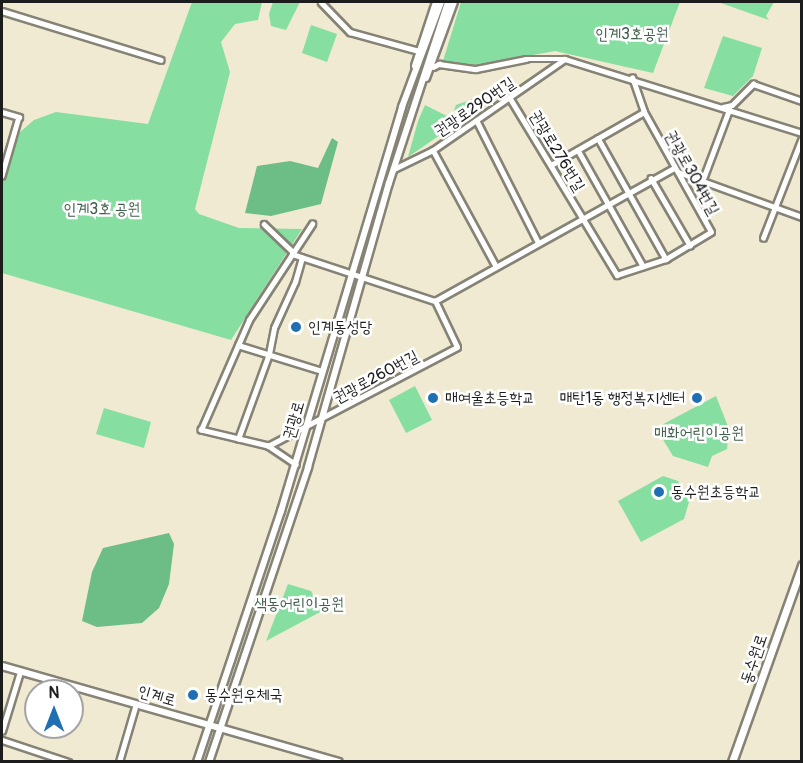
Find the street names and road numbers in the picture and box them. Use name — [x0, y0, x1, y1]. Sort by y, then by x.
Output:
street label: 권광로290번길 — [431, 73, 519, 141]
street label: 권광로276번길 — [525, 107, 589, 195]
street label: 권광로304번길 — [661, 127, 723, 219]
street label: 권광로260번길 — [330, 347, 422, 407]
street label: 권광로 — [279, 399, 309, 441]
street label: 동수원로 — [737, 632, 771, 686]
street label: 인계로 — [136, 681, 178, 711]

